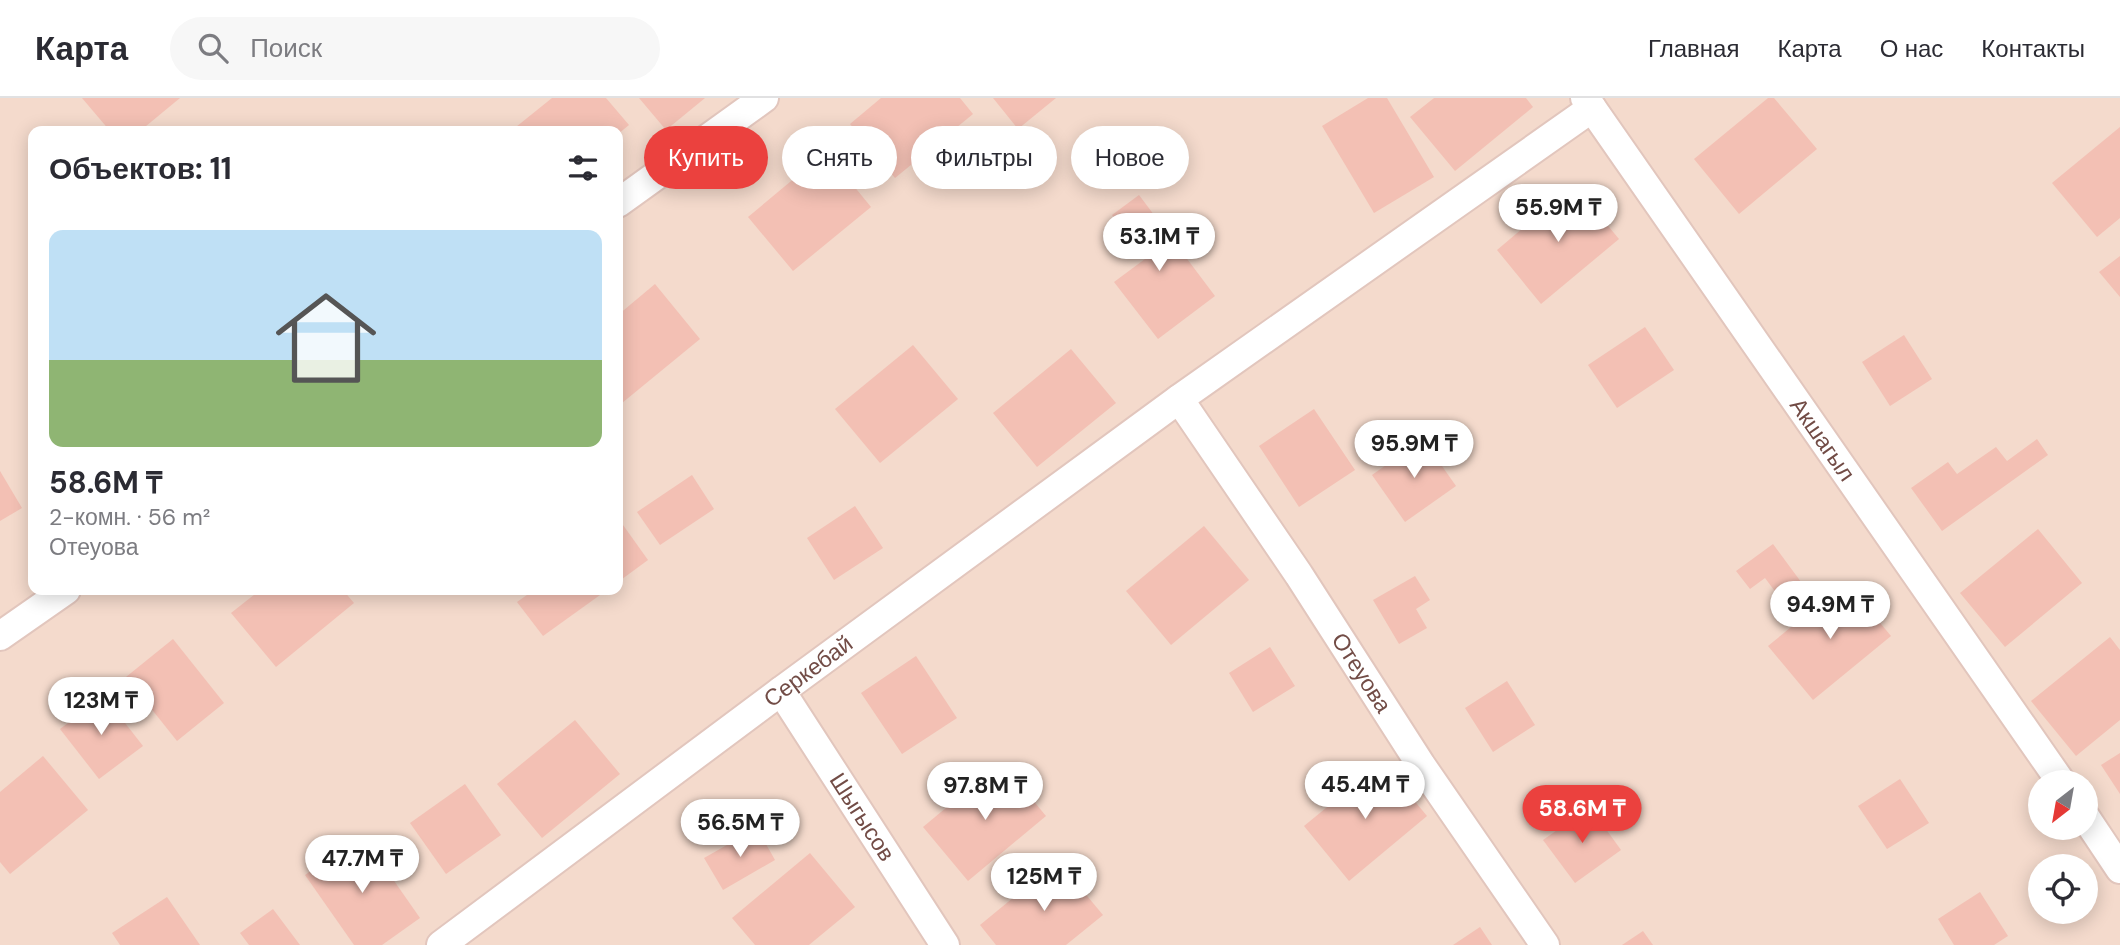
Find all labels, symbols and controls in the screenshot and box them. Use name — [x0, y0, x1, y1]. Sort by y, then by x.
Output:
search box — [170, 17, 660, 80]
text: Карта — [35, 27, 128, 70]
icon: search — [194, 29, 232, 67]
text: Поиск — [250, 31, 322, 65]
text: Главная — [1648, 33, 1739, 64]
text: Карта — [1777, 33, 1842, 64]
text: О нас — [1880, 33, 1943, 64]
text: Контакты — [1981, 33, 2085, 64]
chip: Купить — [644, 126, 768, 189]
chip: Снять — [782, 126, 897, 189]
chip: Фильтры — [911, 126, 1057, 189]
chip: Новое — [1071, 126, 1189, 189]
text: Объектов: 11 — [49, 149, 232, 188]
icon: filters — [564, 149, 602, 187]
pin: 55.9M ₸ — [1493, 184, 1623, 244]
text: 55.9M ₸ — [1515, 192, 1601, 222]
pin: 53.1M ₸ — [1094, 214, 1224, 273]
text: 53.1M ₸ — [1119, 221, 1199, 251]
icon: home — [263, 275, 389, 401]
street label: Акшагыл — [1783, 392, 1862, 487]
pin: 95.9M ₸ — [1349, 420, 1479, 480]
text: 95.9M ₸ — [1371, 428, 1457, 458]
text: 58.6M ₸ — [49, 463, 162, 502]
text: 2-комн. · 56 m² — [49, 502, 210, 532]
text: Отеуова — [49, 532, 138, 562]
pin: 94.9M ₸ — [1765, 582, 1895, 641]
text: 94.9M ₸ — [1786, 589, 1874, 619]
street label: Отеуова — [1325, 627, 1399, 719]
street label: Серкебай — [758, 628, 859, 714]
pin: 123M ₸ — [44, 678, 158, 737]
text: 123M ₸ — [64, 685, 138, 715]
pin: 97.8M ₸ — [920, 762, 1050, 822]
pin: 45.4M ₸ — [1300, 762, 1430, 821]
street label: Шыгысов — [823, 767, 902, 867]
text: 45.4M ₸ — [1321, 769, 1409, 799]
text: 97.8M ₸ — [943, 770, 1027, 800]
north arrow — [2028, 770, 2098, 840]
map controls — [2028, 770, 2098, 924]
pin: 58.6M ₸ — [1517, 786, 1647, 845]
text: 58.6M ₸ — [1539, 793, 1625, 823]
pin: 56.5M ₸ — [675, 800, 805, 859]
text: 56.5M ₸ — [697, 807, 783, 837]
pin: 47.7M ₸ — [297, 836, 427, 895]
text: 47.7M ₸ — [321, 843, 403, 873]
pin: 125M ₸ — [987, 854, 1101, 913]
button: locate — [2028, 854, 2098, 924]
text: 125M ₸ — [1007, 861, 1081, 891]

